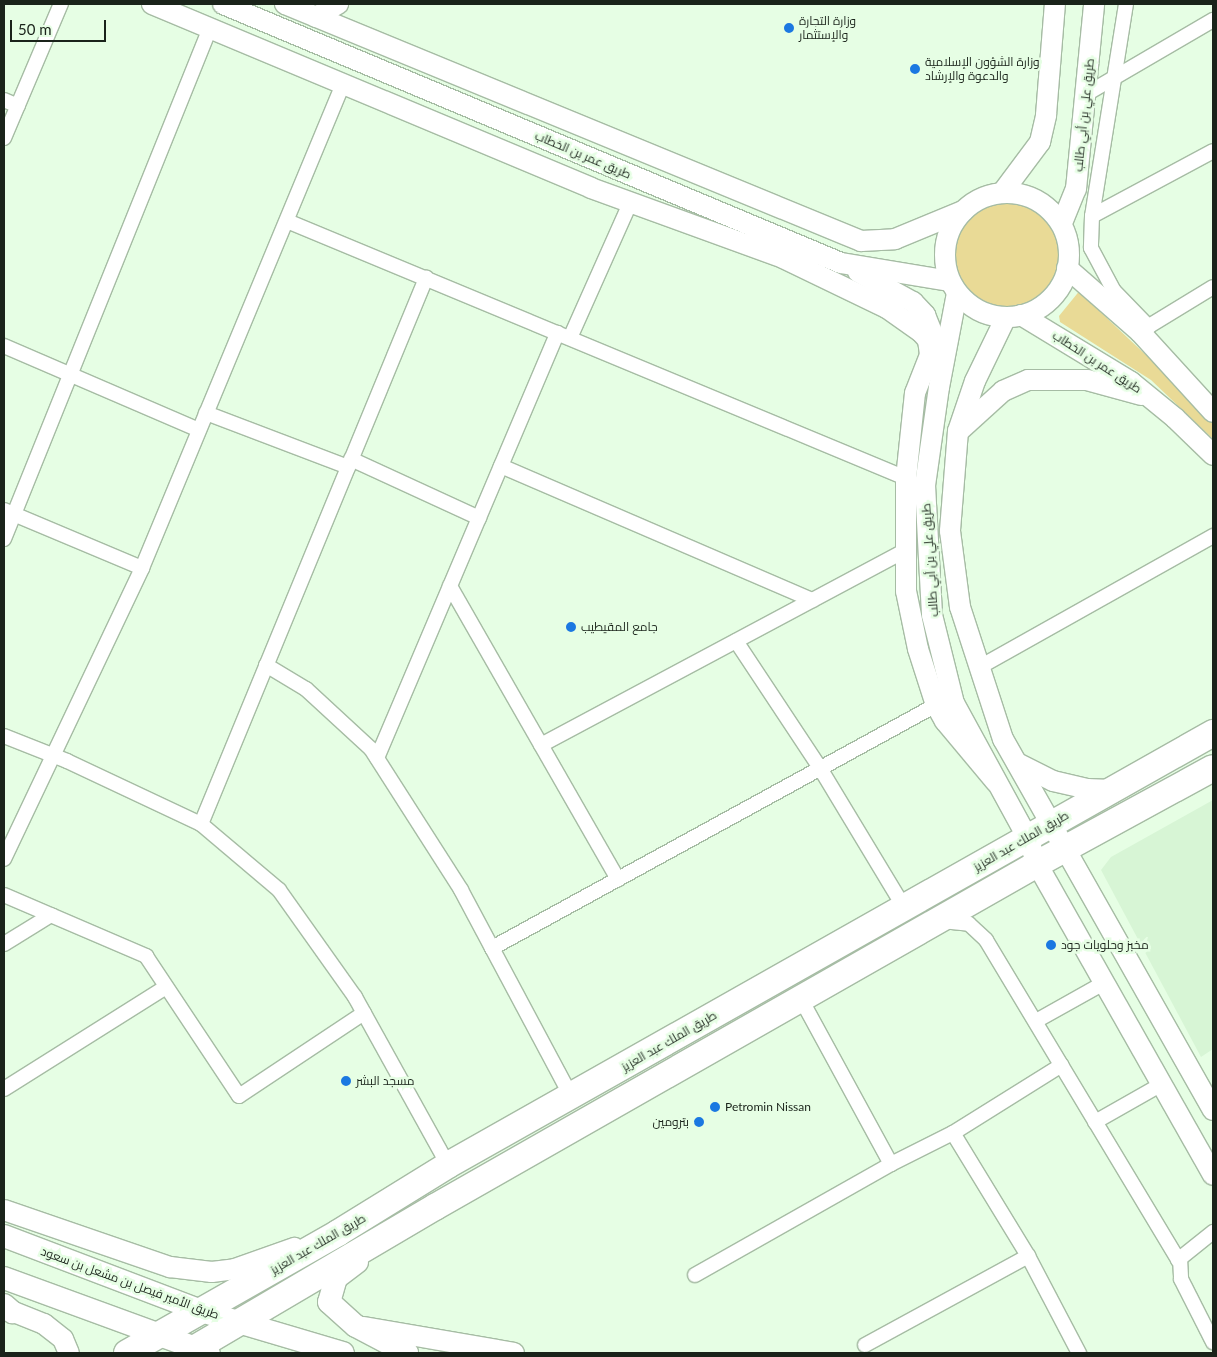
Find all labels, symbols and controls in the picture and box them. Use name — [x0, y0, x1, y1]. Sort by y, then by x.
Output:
scale bar — [12, 10, 109, 42]
place label: وزارة التجارة والإستثمار — [799, 14, 856, 42]
text: 50 m — [18, 20, 52, 38]
marker: وزارة التجارة والإستثمار — [783, 22, 795, 34]
place label: وزارة الشؤون الإسلامية والدعوة والإرشاد — [925, 55, 1040, 83]
street label: طريق علي بن أبي طالب — [1071, 58, 1097, 172]
marker: وزارة الشؤون الإسلامية والدعوة والإرشاد — [909, 63, 921, 75]
street label: طريق عمر بن الخطاب — [533, 128, 633, 182]
street label: طريق عمر بن الخطاب — [1050, 328, 1144, 396]
street label: طريق علي بن أبي طالب — [919, 503, 941, 617]
place label: جامع المقيطيب — [581, 620, 658, 634]
marker: جامع المقيطيب — [565, 621, 577, 633]
street label: طريق الملك عبد العزيز — [971, 808, 1071, 874]
place label: مخبز وحلويات جود — [1061, 938, 1149, 952]
marker: مخبز وحلويات جود — [1045, 939, 1057, 951]
street label: طريق الملك عبد العزيز — [619, 1008, 719, 1074]
place label: مسجد البشر — [356, 1074, 415, 1088]
marker: مسجد البشر — [340, 1075, 352, 1087]
place label: Petromin Nissan — [725, 1100, 811, 1114]
marker: Petromin Nissan — [709, 1101, 721, 1113]
place label: بترومين — [653, 1115, 689, 1129]
marker: بترومين — [693, 1116, 705, 1128]
street label: طريق الملك عبد العزيز — [268, 1211, 368, 1277]
street label: طريق الأمير فيصل بن مشعل بن سعود — [39, 1244, 221, 1322]

